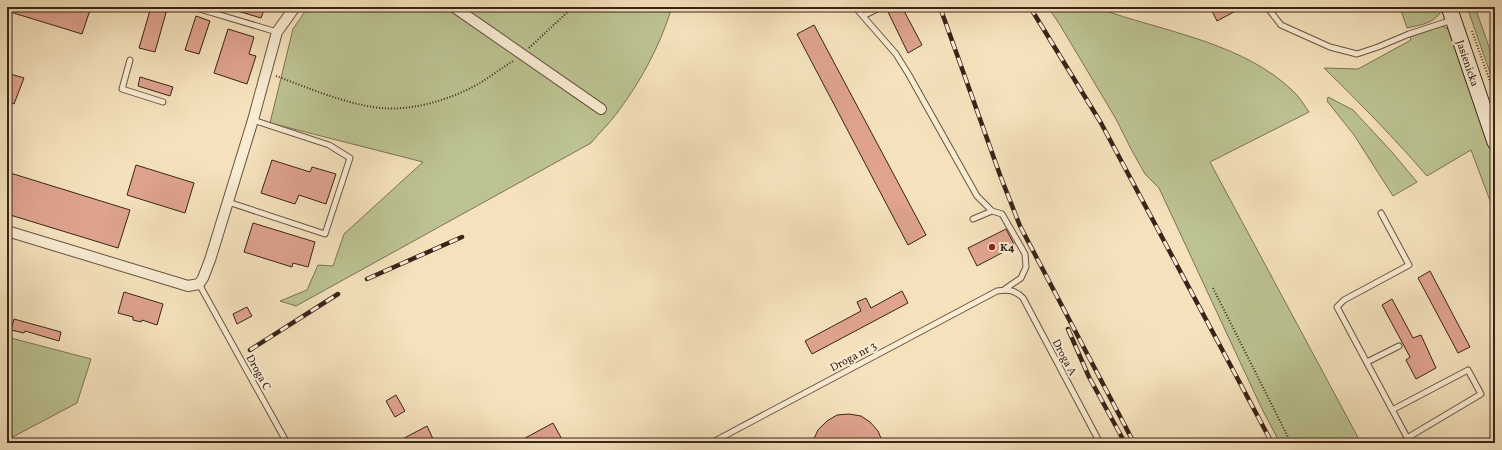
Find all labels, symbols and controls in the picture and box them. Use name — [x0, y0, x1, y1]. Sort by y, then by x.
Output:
street label: Jasienicka — [1452, 38, 1482, 89]
place label: K4 — [1000, 241, 1015, 256]
marker: K4 — [987, 242, 997, 252]
street label: Droga A — [1048, 337, 1080, 379]
street label: Droga nr 3 — [828, 339, 880, 376]
street label: Droga C — [242, 352, 274, 393]

